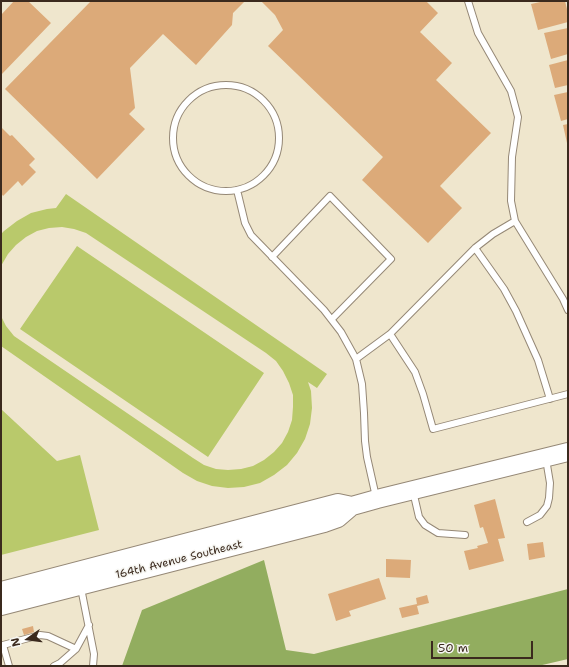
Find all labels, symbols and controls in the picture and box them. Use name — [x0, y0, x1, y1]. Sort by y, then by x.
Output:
street label: 164th Avenue Southeast — [114, 538, 244, 582]
north arrow — [8, 619, 48, 659]
scale bar — [433, 633, 535, 659]
text: N — [8, 636, 24, 648]
text: 50 m — [438, 640, 468, 656]

